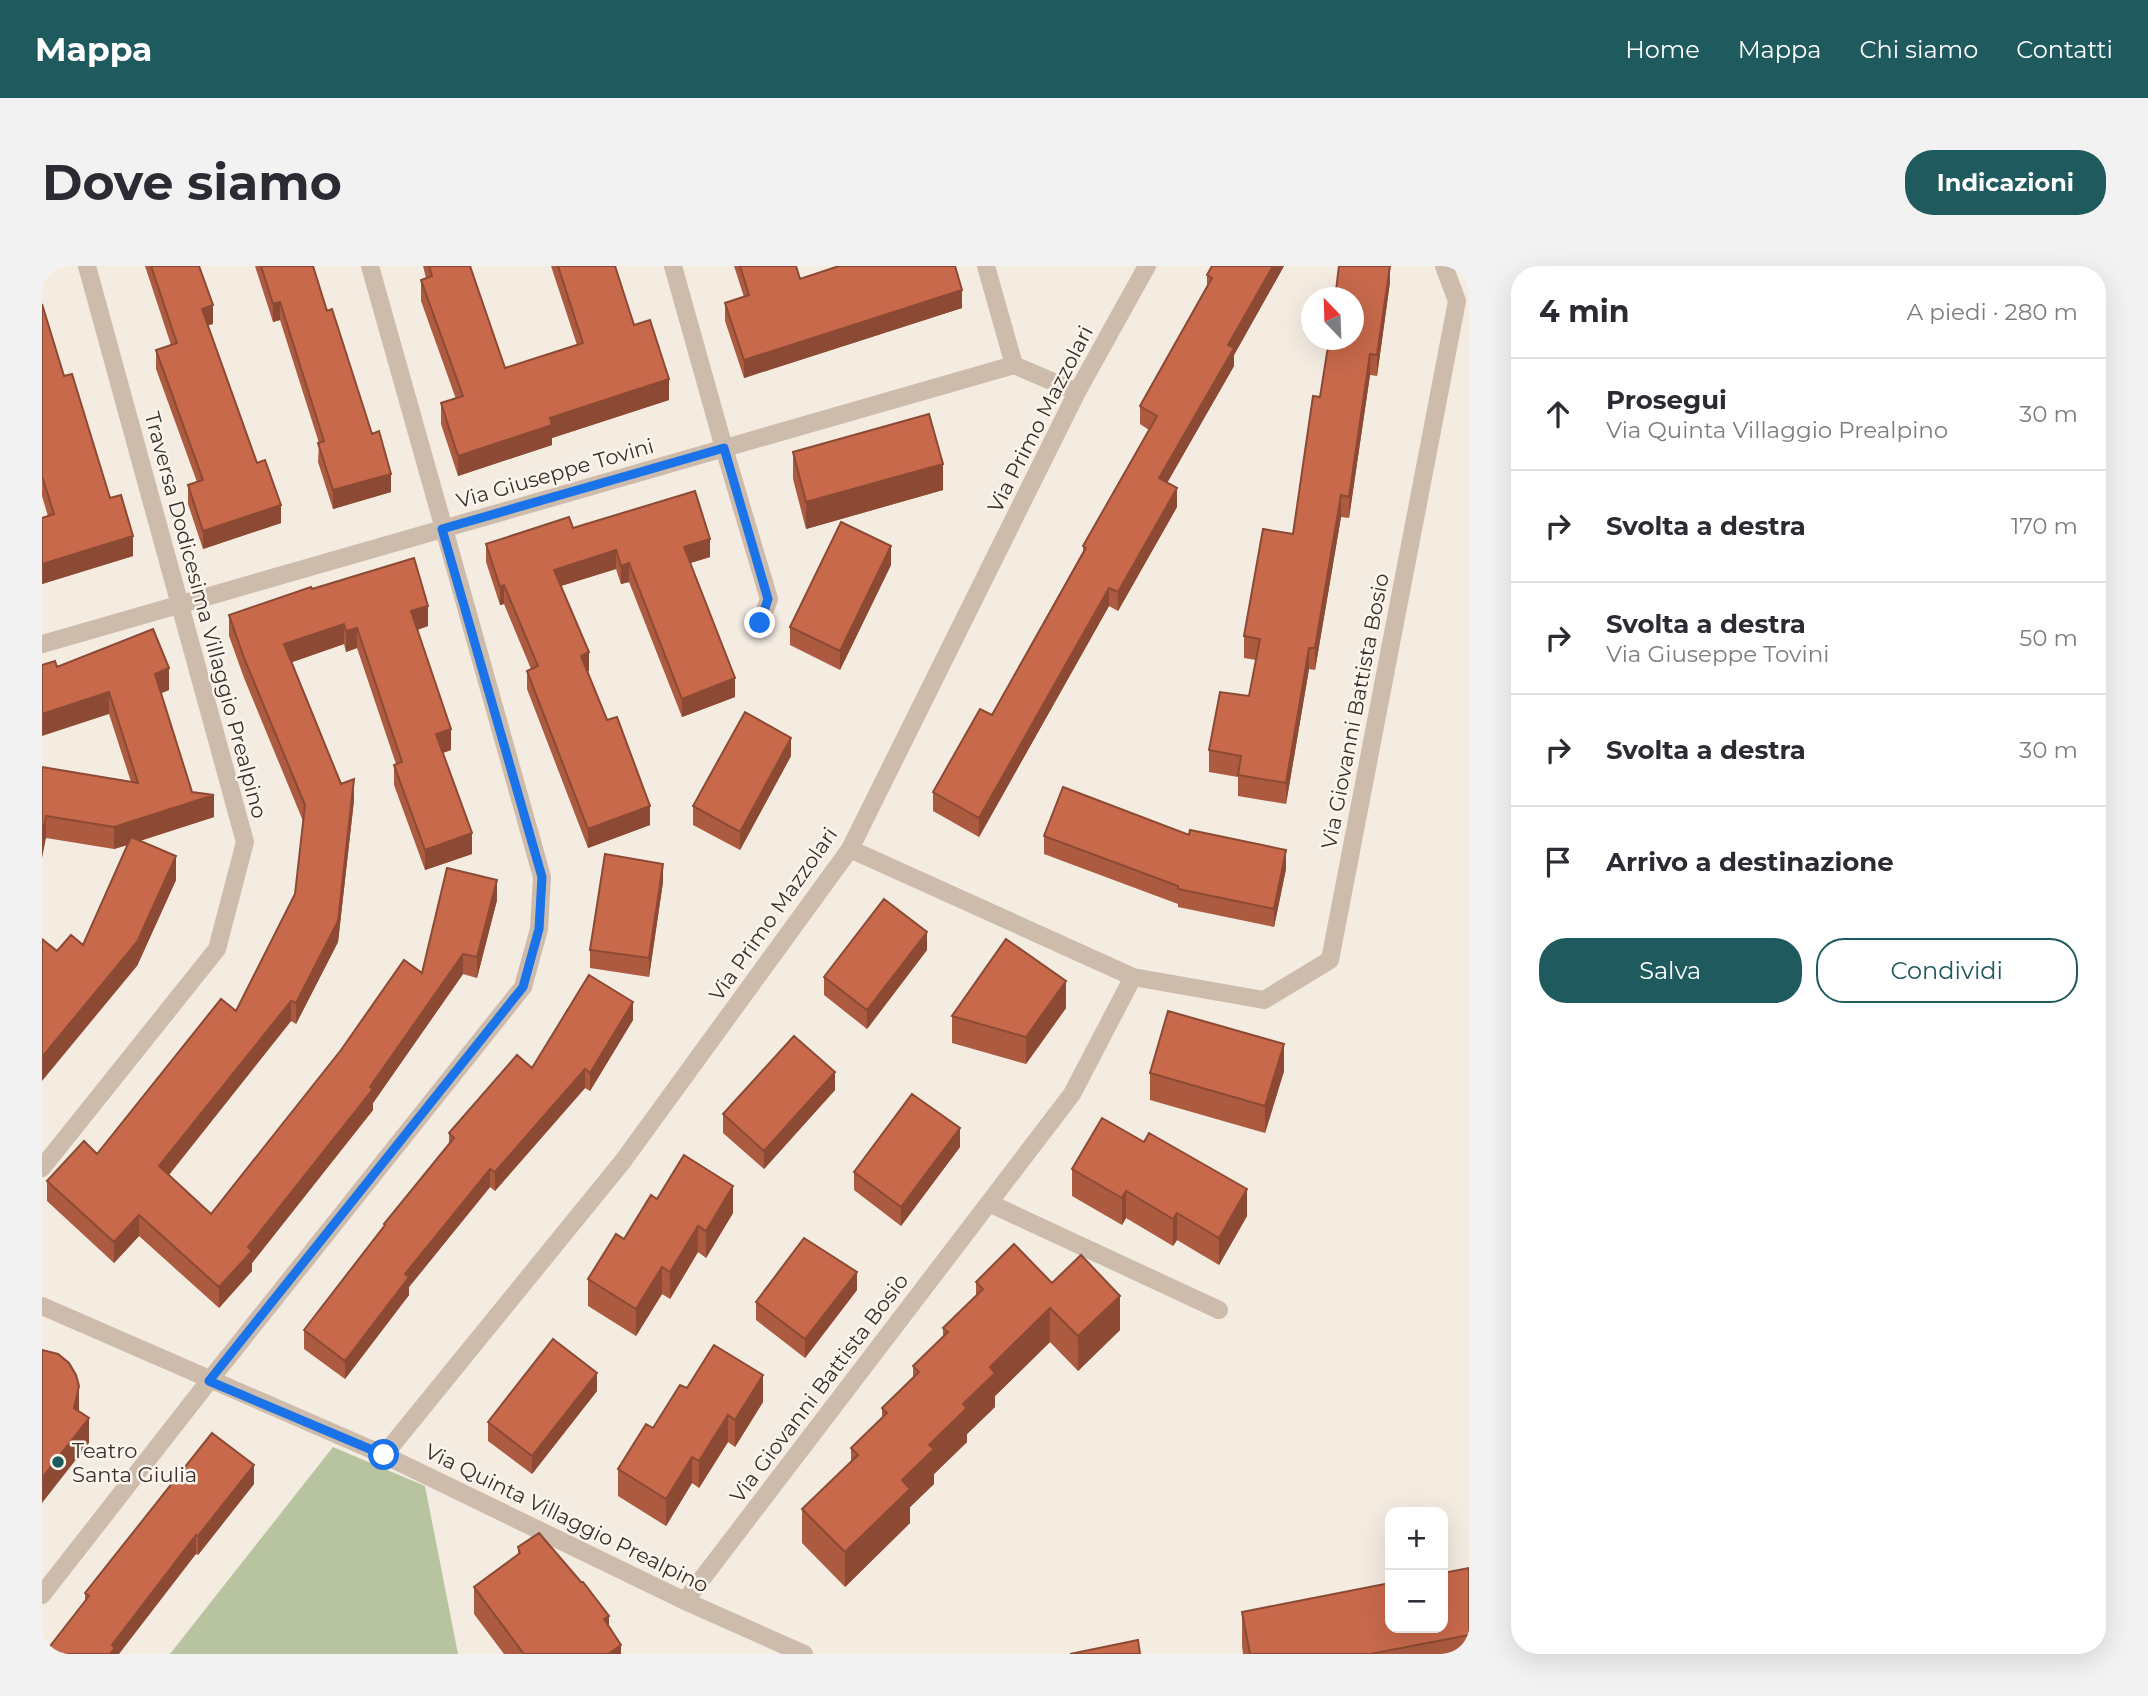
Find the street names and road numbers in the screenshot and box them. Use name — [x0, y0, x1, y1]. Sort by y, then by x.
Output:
street label: Via Primo Mazzolari — [982, 321, 1098, 517]
street label: Traversa Dodicesima Villaggio Prealpino — [140, 409, 272, 821]
street label: Via Giuseppe Tovini — [453, 433, 657, 513]
street label: Via Giovanni Battista Bosio — [1316, 571, 1394, 851]
street label: Via Primo Mazzolari — [704, 822, 842, 1006]
street label: Via Giovanni Battista Bosio — [725, 1268, 913, 1508]
street label: Via Quinta Villaggio Prealpino — [421, 1438, 713, 1598]

